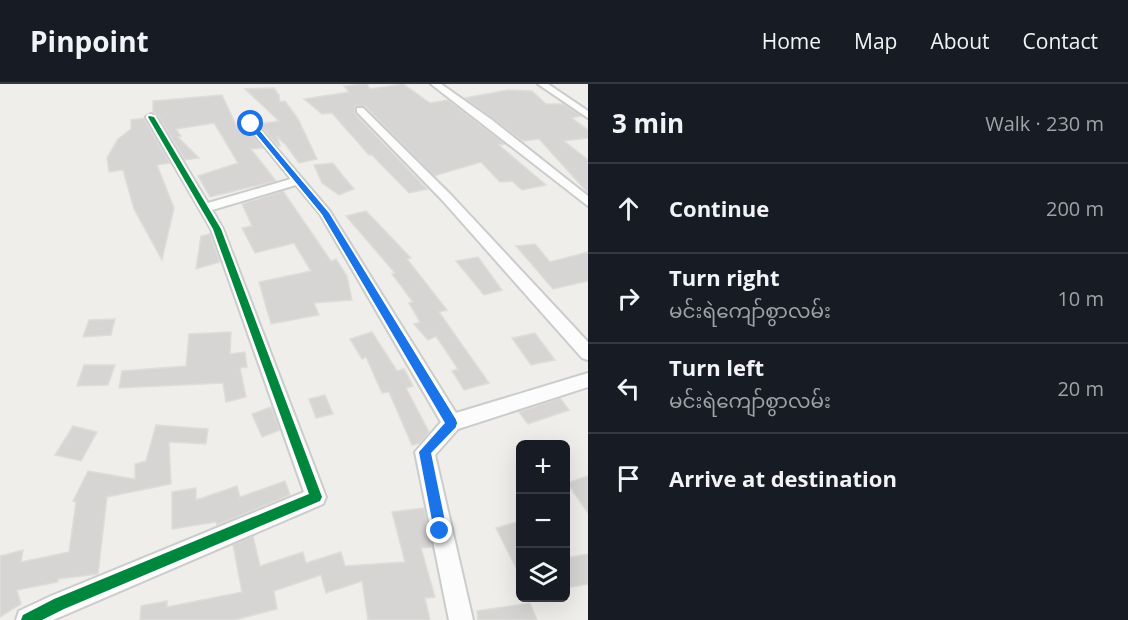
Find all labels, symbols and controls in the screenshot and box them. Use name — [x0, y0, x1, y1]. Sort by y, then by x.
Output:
text: Pinpoint — [30, 22, 149, 60]
text: Home — [762, 27, 821, 55]
text: Map — [854, 27, 897, 55]
text: About — [930, 27, 990, 55]
text: Contact — [1023, 27, 1098, 55]
text: 3 min — [612, 105, 684, 141]
route start — [237, 110, 263, 136]
text: Walk · 230 m — [985, 110, 1104, 137]
icon: ahead — [612, 192, 645, 225]
text: Continue — [669, 193, 769, 223]
text: 200 m — [1046, 195, 1104, 222]
text: Turn right — [669, 262, 780, 292]
icon: right — [612, 282, 645, 315]
text: 10 m — [1057, 285, 1104, 312]
text: မင်းရဲကျော်စွာလမ်း — [669, 297, 831, 324]
text: Turn left — [669, 352, 764, 382]
icon: left — [612, 372, 645, 405]
text: 20 m — [1057, 375, 1104, 402]
text: မင်းရဲကျော်စွာလမ်း — [669, 387, 831, 414]
map controls — [516, 440, 570, 602]
button: + — [516, 440, 570, 494]
icon: arrive — [612, 462, 645, 495]
text: Arrive at destination — [669, 463, 897, 493]
button: − — [516, 494, 570, 548]
route end — [426, 517, 452, 543]
button: layers — [516, 548, 570, 602]

